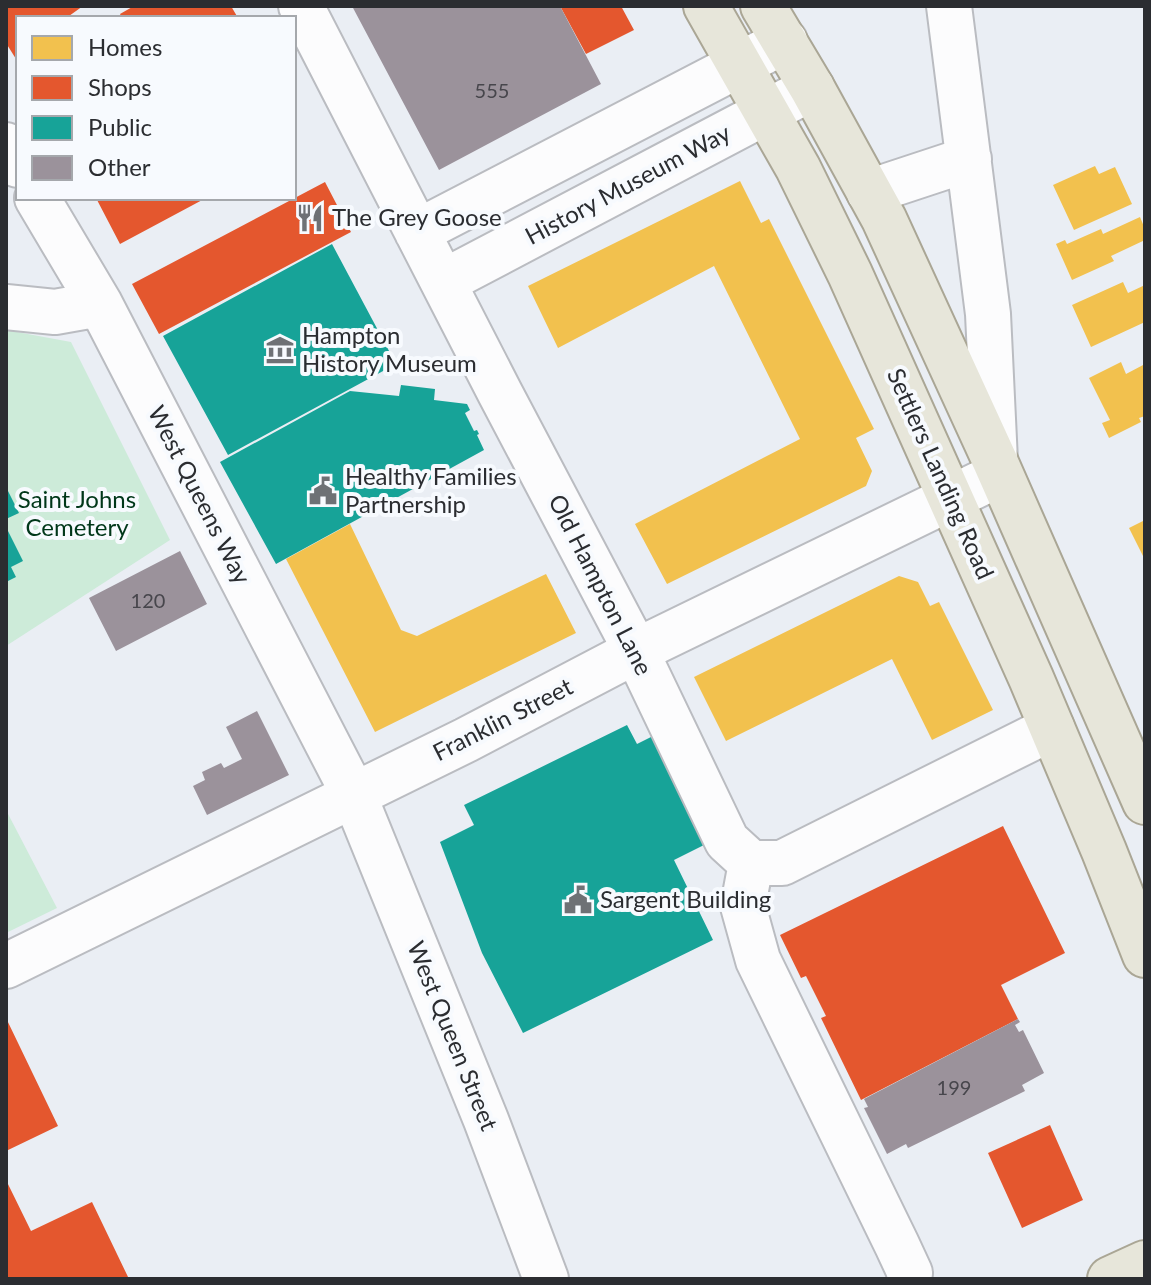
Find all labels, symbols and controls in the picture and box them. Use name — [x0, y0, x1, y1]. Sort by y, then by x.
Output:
legend — [16, 16, 296, 200]
text: Homes — [88, 32, 162, 61]
text: Shops — [88, 72, 152, 101]
house number: 555 — [475, 78, 509, 102]
text: Public — [88, 112, 152, 141]
street label: History Museum Way — [520, 117, 735, 250]
text: Other — [88, 152, 151, 181]
place label: The Grey Goose — [332, 202, 502, 231]
restaurant icon: The Grey Goose — [295, 203, 325, 233]
place label: Hampton History Museum — [302, 320, 477, 377]
museum icon: Hampton History Museum — [265, 335, 295, 365]
street label: Settlers Landing Road — [882, 364, 1001, 583]
street label: West Queens Way — [143, 400, 258, 589]
place label: Healthy Families Partnership — [345, 461, 517, 518]
public building icon: Healthy Families Partnership — [308, 476, 338, 506]
park label: Saint Johns Cemetery — [18, 484, 136, 541]
street label: Old Hampton Lane — [543, 489, 659, 680]
house number: 120 — [131, 588, 165, 612]
street label: Franklin Street — [428, 671, 577, 766]
place label: Sargent Building — [600, 884, 771, 913]
public building icon: Sargent Building — [563, 885, 593, 915]
street label: West Queen Street — [402, 936, 505, 1135]
house number: 199 — [937, 1075, 971, 1099]

